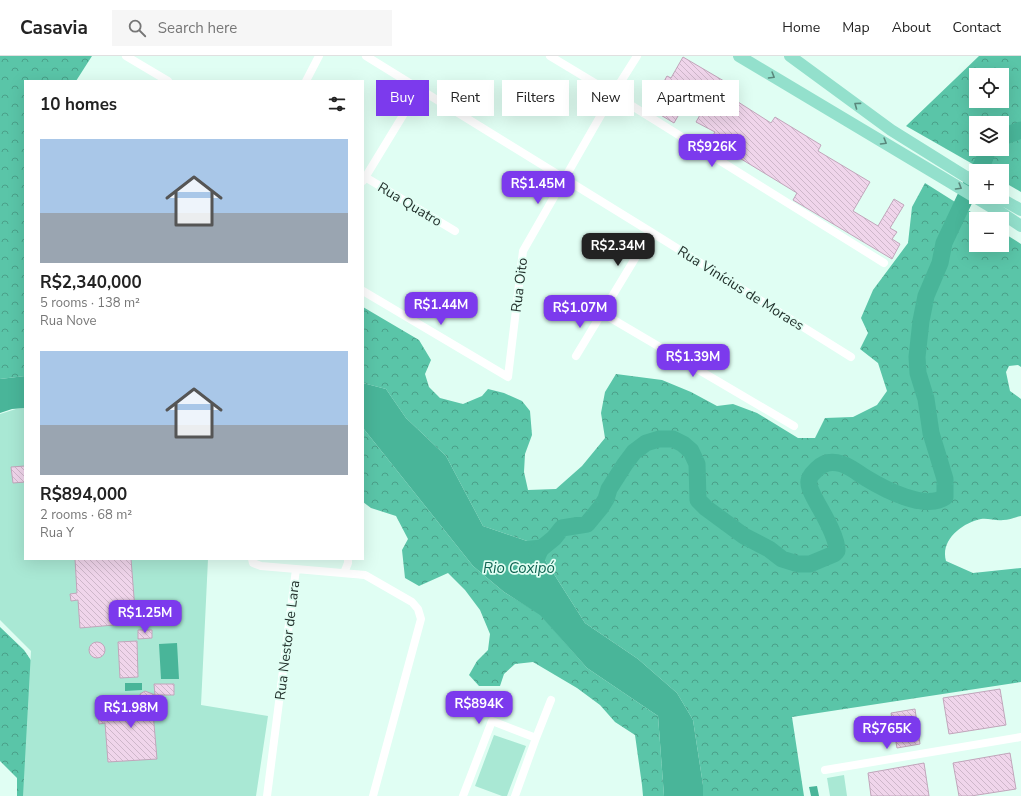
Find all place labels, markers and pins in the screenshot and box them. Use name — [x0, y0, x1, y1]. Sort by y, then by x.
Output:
pin: R$926K — [679, 134, 745, 168]
pin: R$1.45M — [501, 171, 575, 205]
pin: R$2.34M — [581, 233, 655, 267]
pin: R$1.44M — [404, 292, 478, 326]
pin: R$1.07M — [543, 295, 617, 329]
pin: R$1.39M — [656, 344, 730, 378]
pin: R$1.25M — [108, 600, 182, 634]
pin: R$894K — [446, 691, 512, 725]
pin: R$1.98M — [94, 695, 168, 729]
pin: R$765K — [854, 716, 920, 750]

